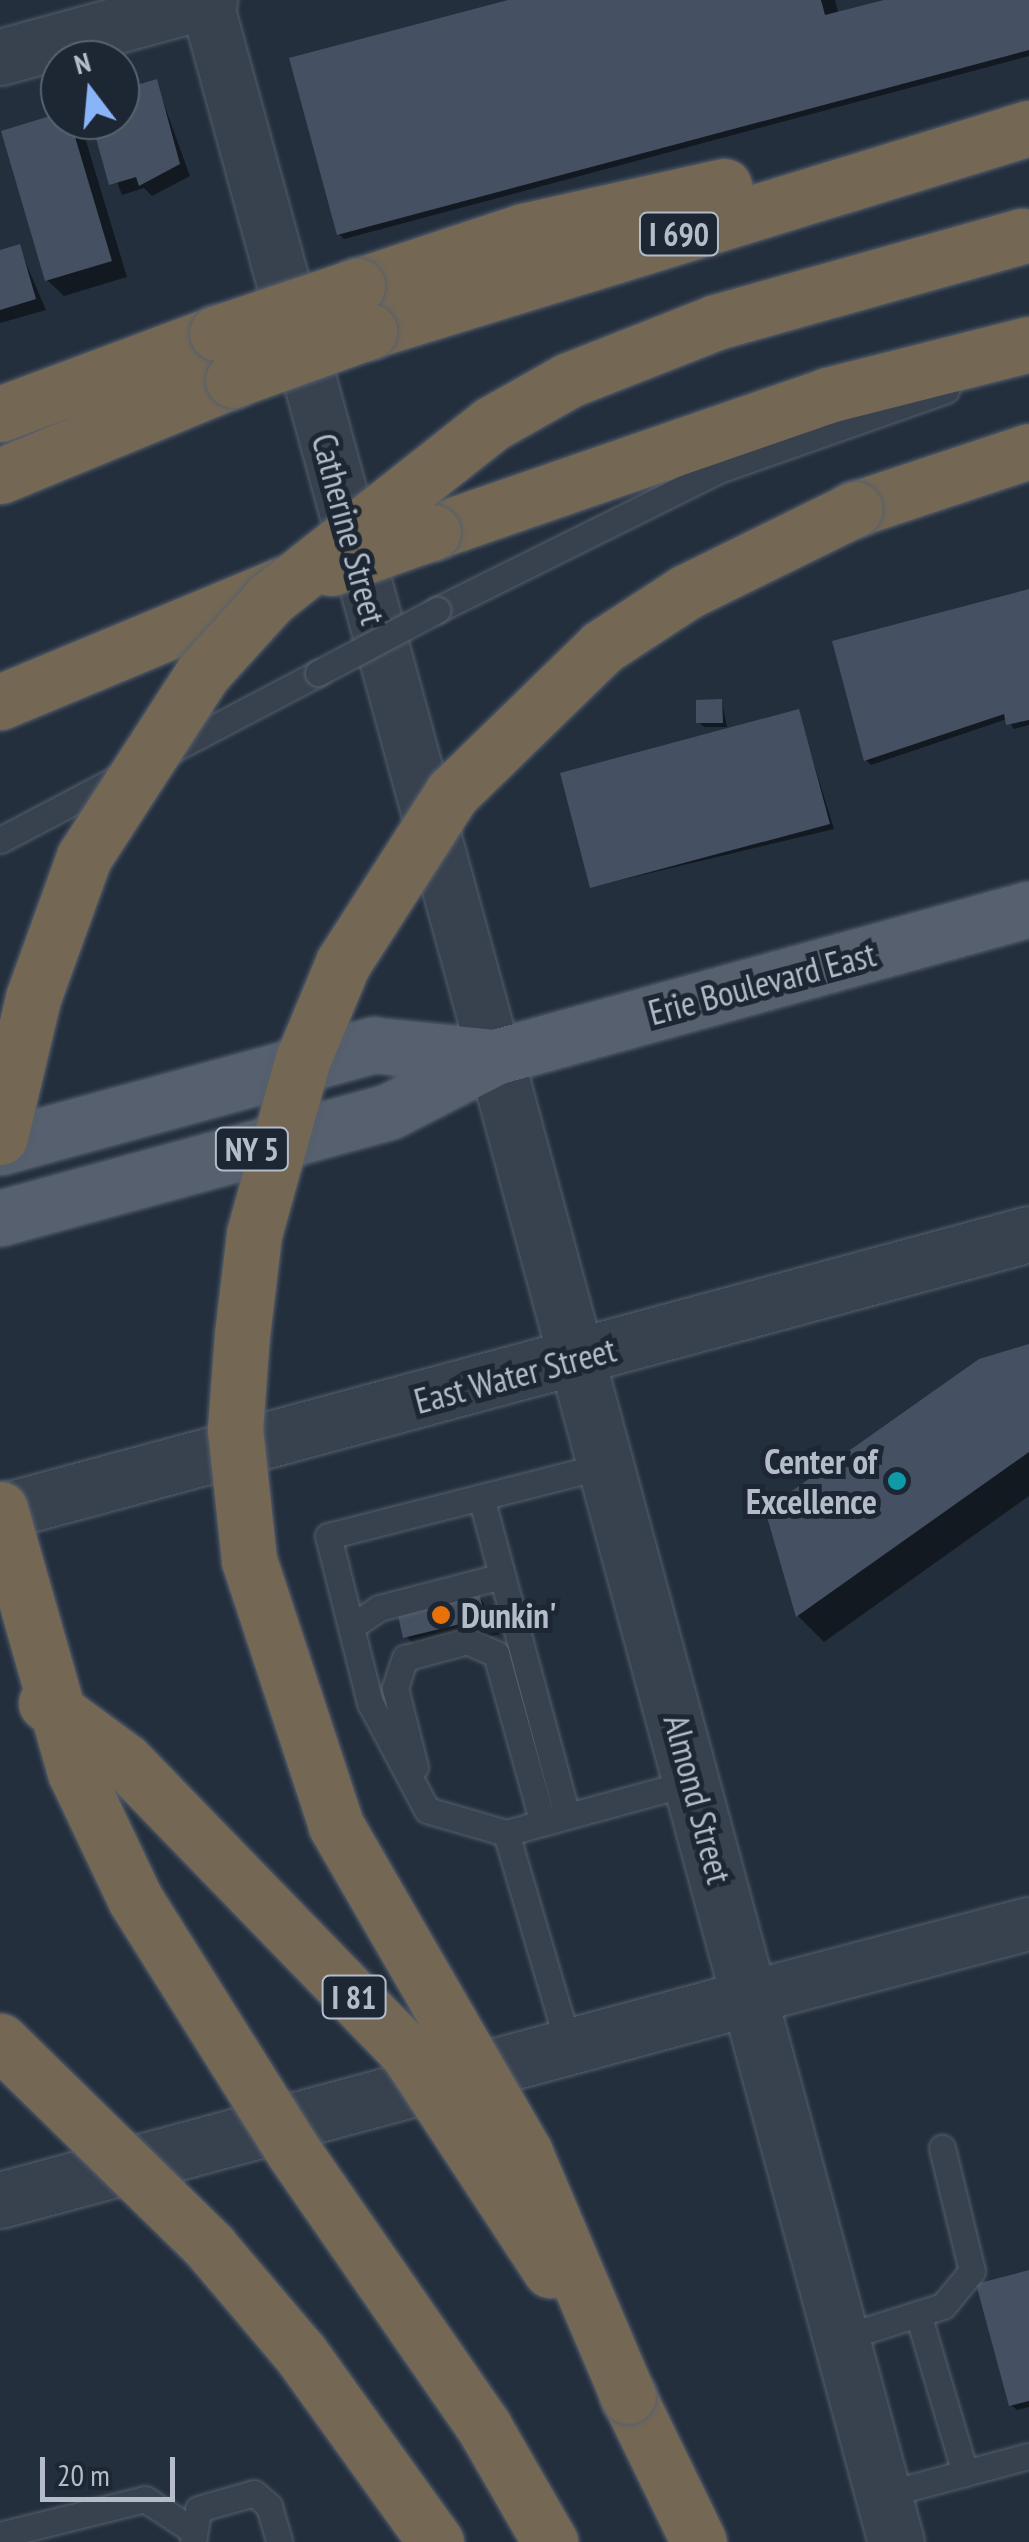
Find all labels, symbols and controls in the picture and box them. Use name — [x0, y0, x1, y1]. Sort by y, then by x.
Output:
north arrow — [40, 40, 140, 140]
text: N — [70, 43, 95, 82]
road number: I 690 — [636, 207, 722, 261]
street label: Catherine Street — [303, 429, 395, 629]
street label: Erie Boulevard East — [644, 933, 880, 1033]
road number: NY 5 — [214, 1122, 290, 1176]
street label: East Water Street — [409, 1328, 621, 1422]
place label: Center of Excellence — [746, 1440, 877, 1522]
marker: Center of Excellence — [886, 1470, 908, 1492]
place label: Dunkin' — [461, 1594, 557, 1636]
marker: Dunkin' — [430, 1604, 452, 1626]
street label: Almond Street — [655, 1710, 741, 1888]
road number: I 81 — [322, 1970, 386, 2024]
scale bar — [45, 2437, 180, 2499]
text: 20 m — [57, 2455, 110, 2494]

